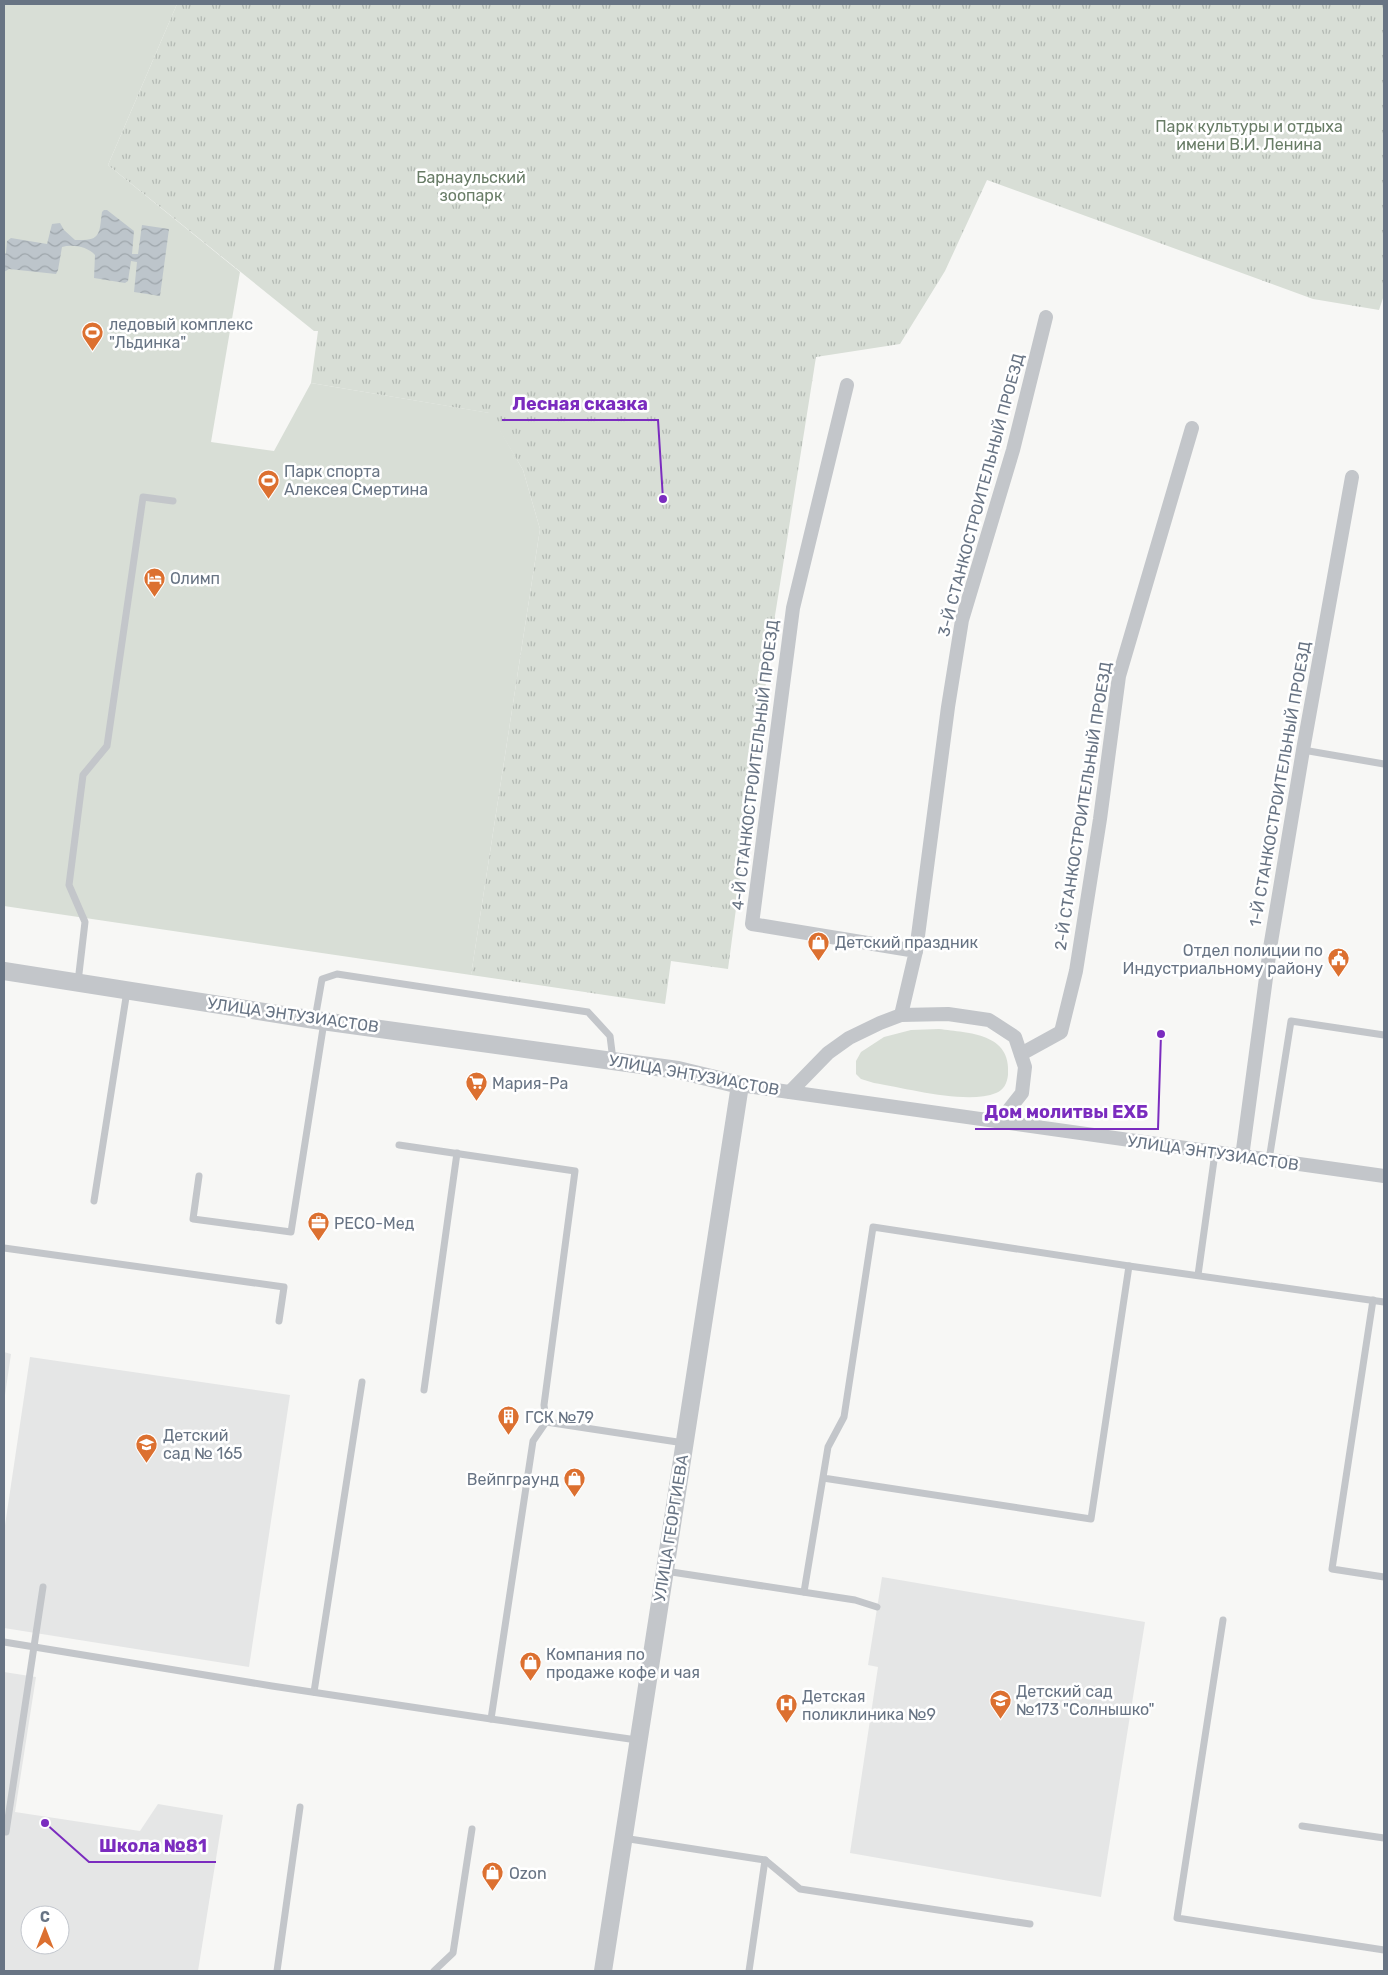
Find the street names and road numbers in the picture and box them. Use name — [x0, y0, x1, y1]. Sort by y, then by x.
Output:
street label: 3-Й СТАНКОСТРОИТЕЛЬНЫЙ ПРОЕЗД — [934, 351, 1028, 639]
street label: 4-Й СТАНКОСТРОИТЕЛЬНЫЙ ПРОЕЗД — [728, 619, 782, 911]
street label: 1-Й СТАНКОСТРОИТЕЛЬНЫЙ ПРОЕЗД — [1246, 640, 1314, 928]
street label: 2-Й СТАНКОСТРОИТЕЛЬНЫЙ ПРОЕЗД — [1051, 660, 1115, 952]
street label: УЛИЦА ЭНТУЗИАСТОВ — [206, 994, 380, 1036]
street label: УЛИЦА ЭНТУЗИАСТОВ — [607, 1051, 781, 1099]
street label: УЛИЦА ЭНТУЗИАСТОВ — [1126, 1132, 1300, 1174]
street label: УЛИЦА ГЕОРГИЕВА — [650, 1453, 692, 1603]

